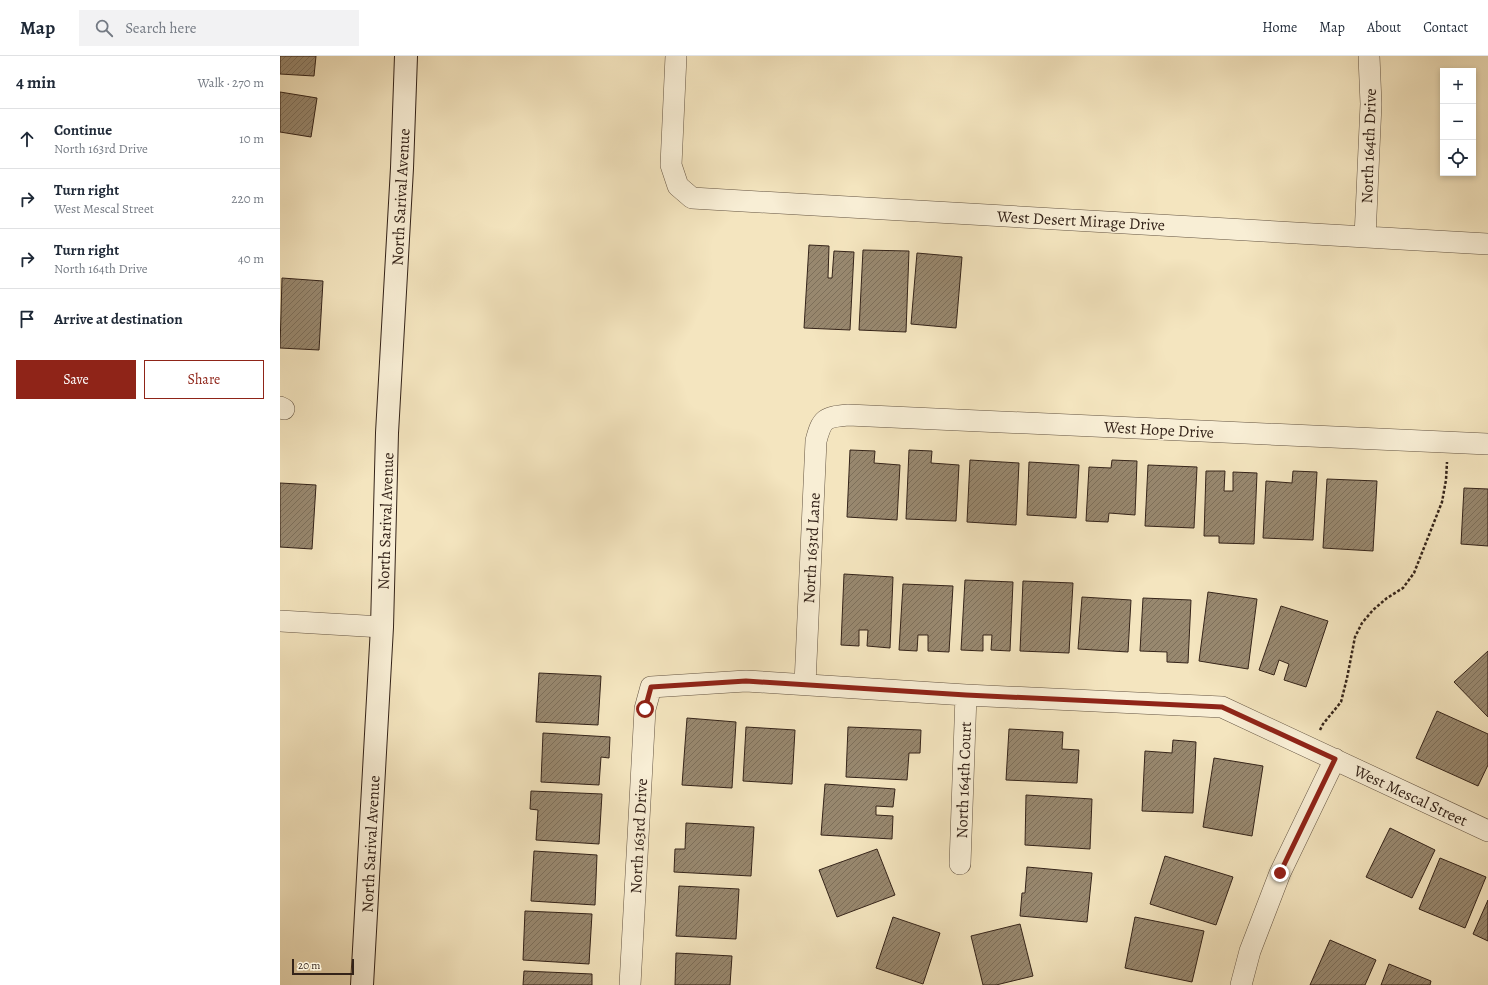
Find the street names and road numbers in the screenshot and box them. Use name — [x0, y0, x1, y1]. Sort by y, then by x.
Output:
street label: North 164th Drive — [1356, 88, 1382, 204]
street label: North Sarival Avenue — [386, 128, 416, 266]
street label: West Desert Mirage Drive — [996, 206, 1165, 236]
street label: West Hope Drive — [1102, 416, 1215, 444]
street label: North Sarival Avenue — [373, 452, 399, 590]
street label: North 163rd Lane — [798, 492, 826, 604]
street label: North 164th Court — [951, 721, 977, 839]
street label: West Mescal Street — [1349, 760, 1471, 832]
street label: North Sarival Avenue — [356, 775, 386, 913]
street label: North 163rd Drive — [625, 778, 653, 894]

